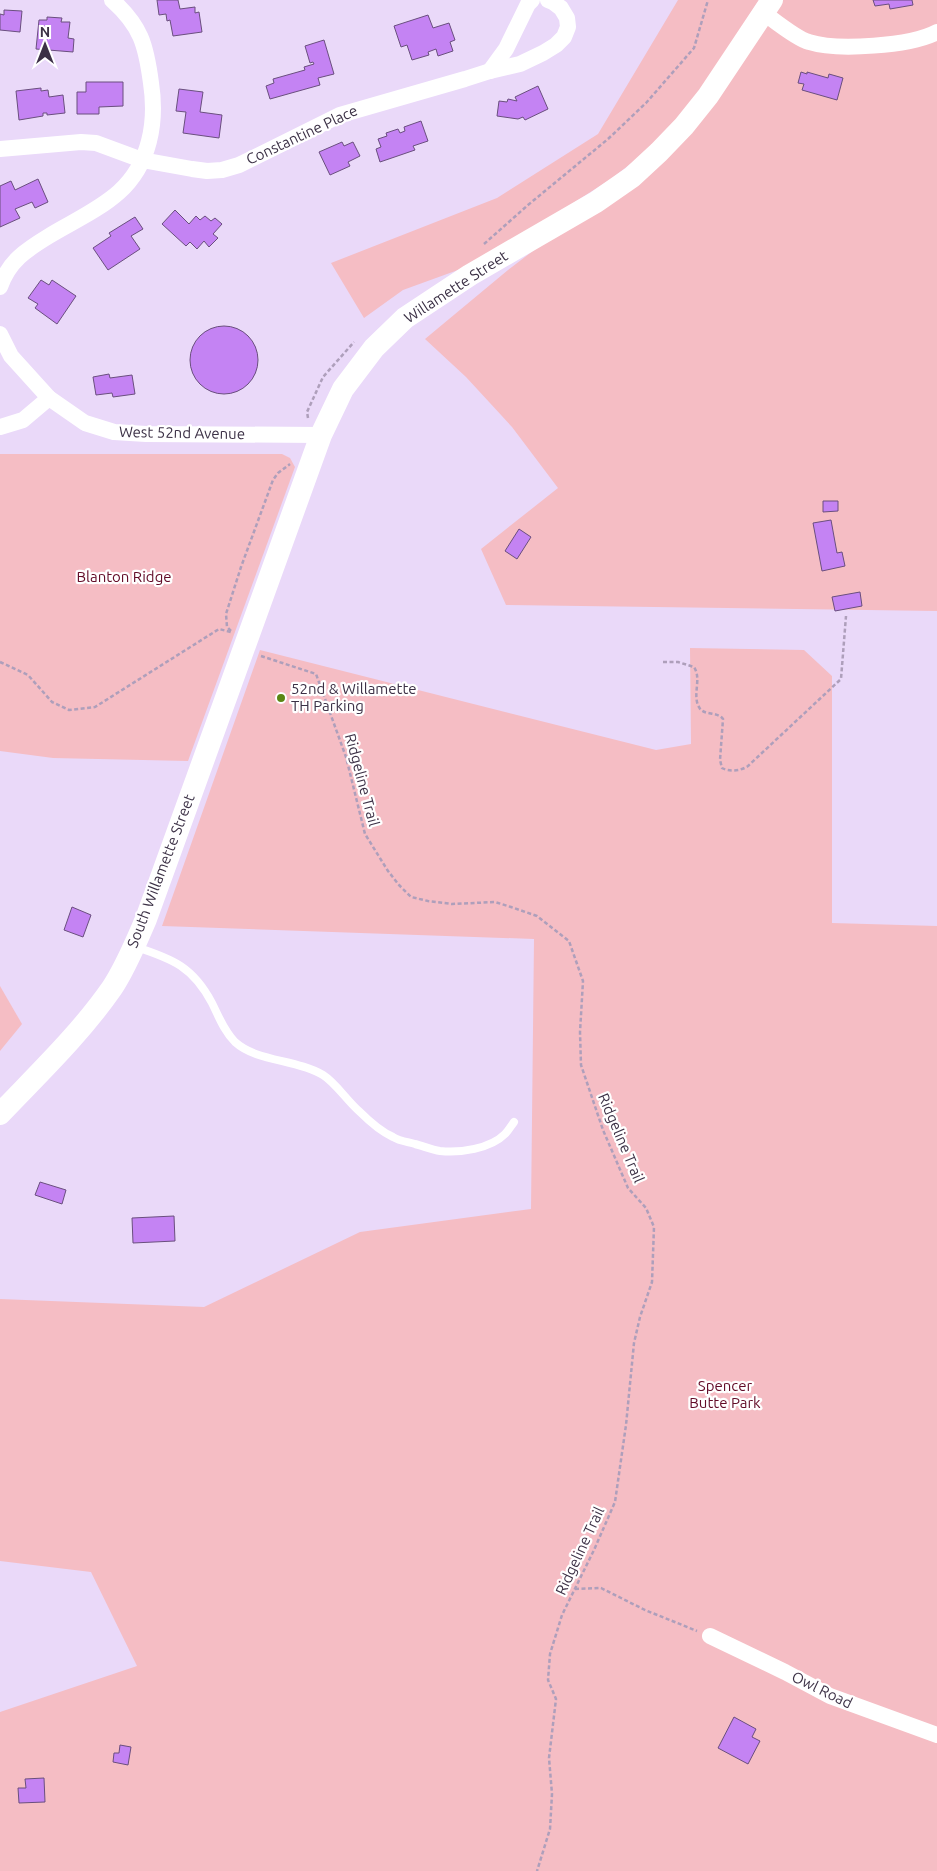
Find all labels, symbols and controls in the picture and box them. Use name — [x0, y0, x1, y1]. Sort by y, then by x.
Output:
north arrow — [20, 20, 70, 70]
text: N — [40, 24, 50, 40]
street label: Constantine Place — [243, 101, 360, 168]
street label: Willamette Street — [401, 247, 511, 326]
street label: West 52nd Avenue — [119, 423, 245, 442]
park label: Blanton Ridge — [76, 568, 172, 585]
place label: 52nd & Willamette TH Parking — [291, 680, 417, 714]
marker: 52nd & Willamette TH Parking — [275, 692, 287, 704]
street label: Ridgeline Trail — [342, 732, 383, 828]
street label: South Willamette Street — [123, 792, 198, 950]
street label: Ridgeline Trail — [595, 1091, 648, 1185]
park label: Spencer Butte Park — [689, 1377, 761, 1411]
street label: Ridgeline Trail — [552, 1504, 607, 1598]
street label: Owl Road — [789, 1668, 855, 1711]

